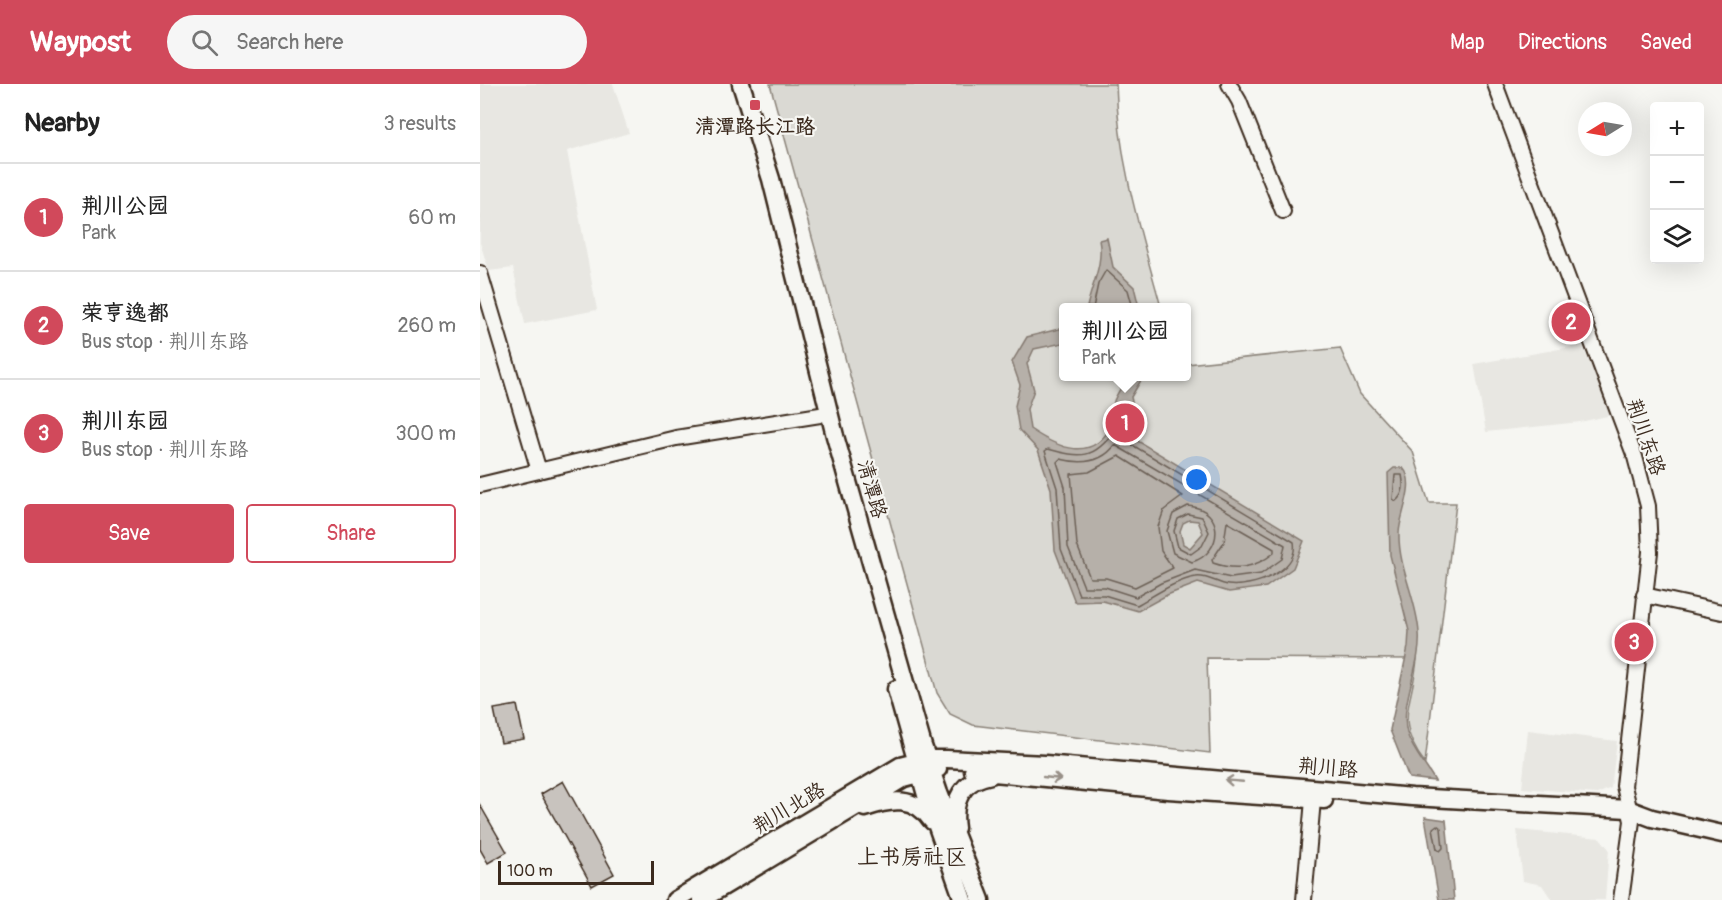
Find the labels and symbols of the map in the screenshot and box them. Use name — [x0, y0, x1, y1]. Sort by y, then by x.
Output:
marker: 清潭路长江路 — [748, 98, 762, 112]
north arrow — [1578, 102, 1632, 156]
place label: 清潭路长江路 — [695, 114, 815, 139]
pin: 2 — [1552, 300, 1590, 344]
street label: 荆川东路 — [1621, 395, 1671, 480]
pin: 1 — [1106, 400, 1144, 446]
street label: 清潭路 — [852, 457, 893, 522]
your location — [1182, 465, 1211, 494]
pin: 3 — [1614, 620, 1654, 664]
street label: 荆川路 — [1297, 753, 1360, 783]
one-way arrow — [1042, 773, 1062, 784]
one-way arrow — [1225, 775, 1245, 786]
street label: 荆川北路 — [748, 776, 831, 839]
district label: 上书房社区 — [857, 843, 967, 871]
scale bar — [498, 858, 654, 886]

